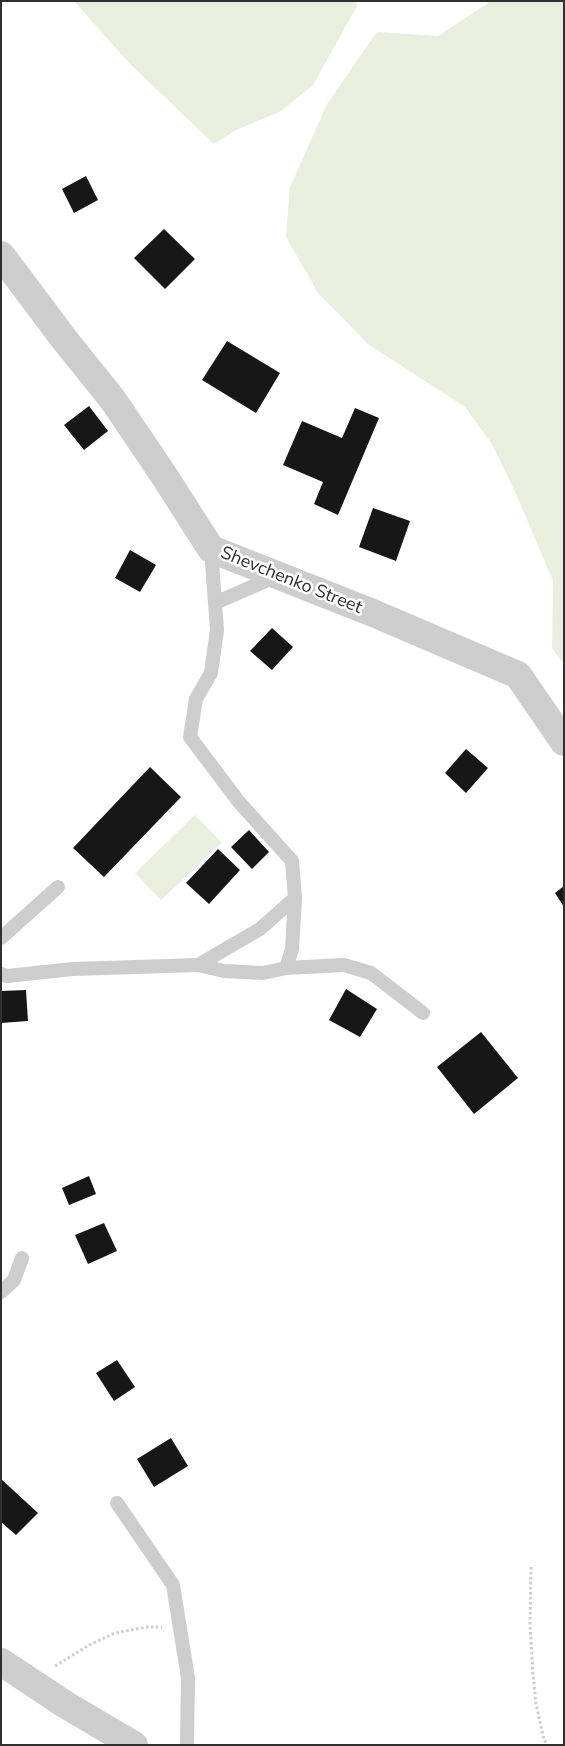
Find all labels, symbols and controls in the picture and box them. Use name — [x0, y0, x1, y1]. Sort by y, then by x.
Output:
street label: Shevchenko Street — [217, 543, 365, 619]

